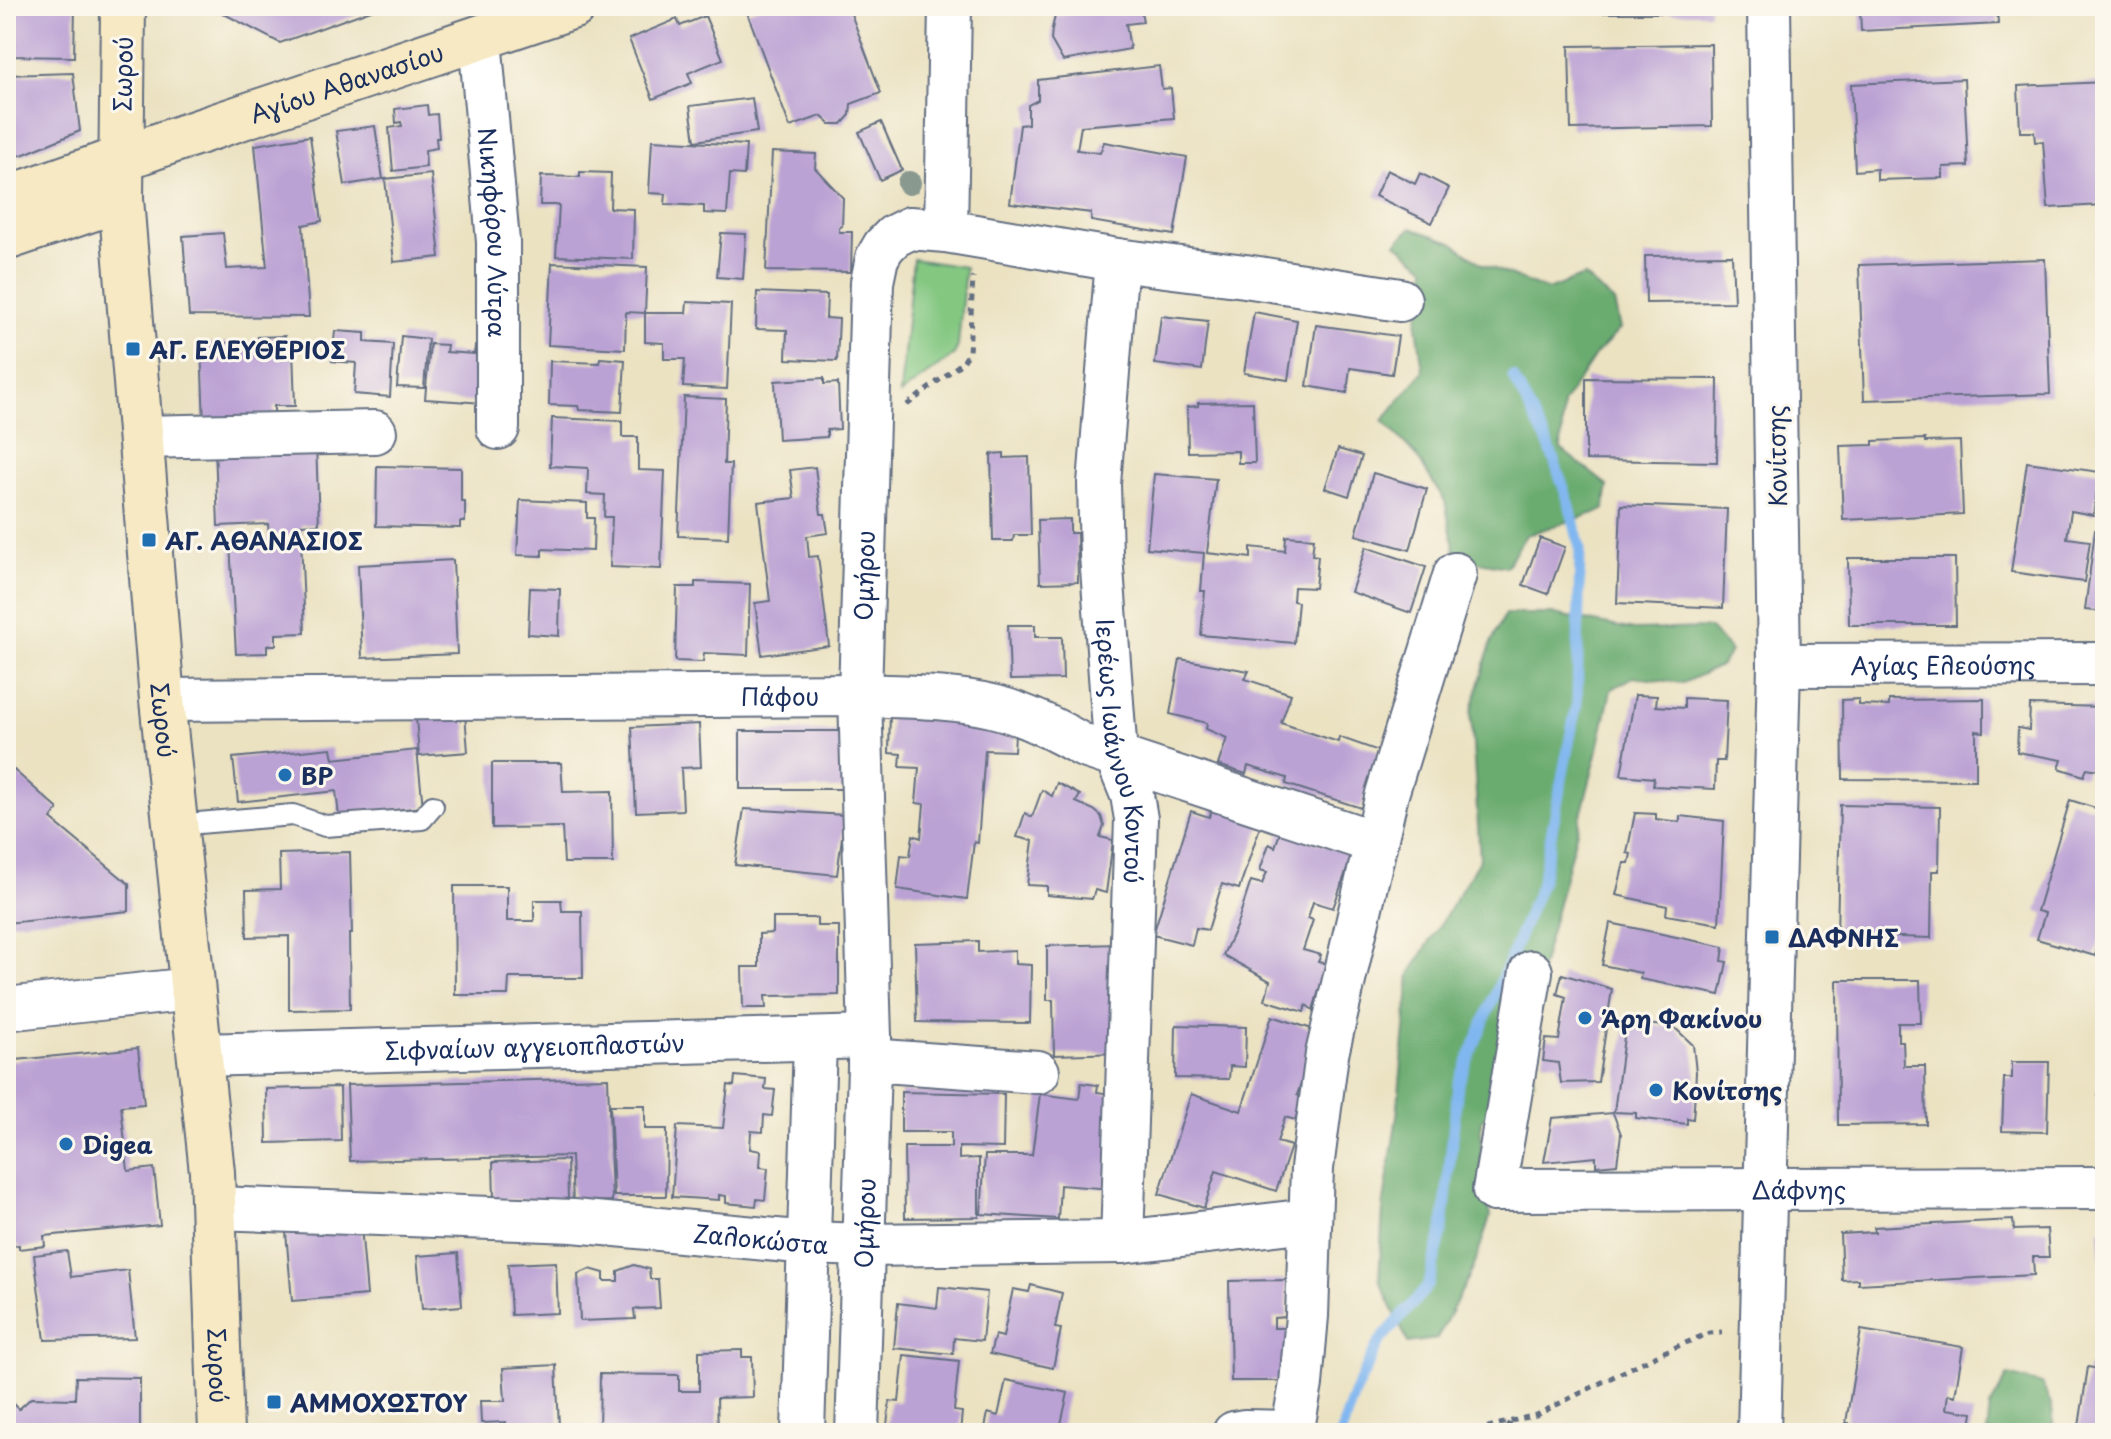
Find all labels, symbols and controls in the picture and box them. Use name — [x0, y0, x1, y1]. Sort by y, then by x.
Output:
street label: Αγίου Αθανασίου — [245, 33, 448, 131]
street label: Σωρού — [103, 36, 141, 112]
street label: Νικηφόρου Λύτρα — [470, 126, 516, 338]
place label: ΑΓ. ΕΛΕΥΘΕΡΙΟΣ — [149, 331, 345, 367]
marker: ΑΓ. ΕΛΕΥΘΕΡΙΟΣ — [124, 340, 142, 358]
street label: Κονίτσης — [1757, 404, 1795, 508]
place label: ΑΓ. ΑΘΑΝΑΣΙΟΣ — [165, 522, 363, 558]
street label: Ομήρου — [844, 530, 883, 621]
marker: ΑΓ. ΑΘΑΝΑΣΙΟΣ — [140, 531, 158, 549]
street label: Ιερέως Ιωάννου Κοντού — [1088, 617, 1154, 884]
street label: Αγίας Ελεούσης — [1850, 646, 2036, 683]
street label: Πάφου — [741, 677, 819, 714]
street label: Σωρού — [143, 681, 186, 760]
place label: BP — [301, 757, 333, 793]
marker: BP — [276, 766, 294, 784]
place label: ΔΑΦΝΗΣ — [1788, 919, 1899, 955]
marker: ΔΑΦΝΗΣ — [1763, 928, 1781, 946]
place label: Άρη Φακίνου — [1601, 1000, 1762, 1036]
marker: Άρη Φακίνου — [1576, 1009, 1594, 1027]
street label: Σιφναίων αγγειοπλαστών — [384, 1024, 686, 1068]
place label: Κονίτσης — [1672, 1072, 1782, 1108]
marker: Κονίτσης — [1647, 1081, 1665, 1099]
place label: Digea — [82, 1126, 153, 1162]
marker: Digea — [57, 1135, 75, 1153]
street label: Δάφνης — [1752, 1171, 1846, 1207]
street label: Ομήρου — [844, 1177, 883, 1269]
street label: Ζαλοκώστα — [692, 1214, 829, 1262]
street label: Σωρού — [199, 1327, 238, 1404]
place label: ΑΜΜΟΧΩΣΤΟΥ — [289, 1384, 467, 1420]
marker: ΑΜΜΟΧΩΣΤΟΥ — [265, 1393, 283, 1411]

